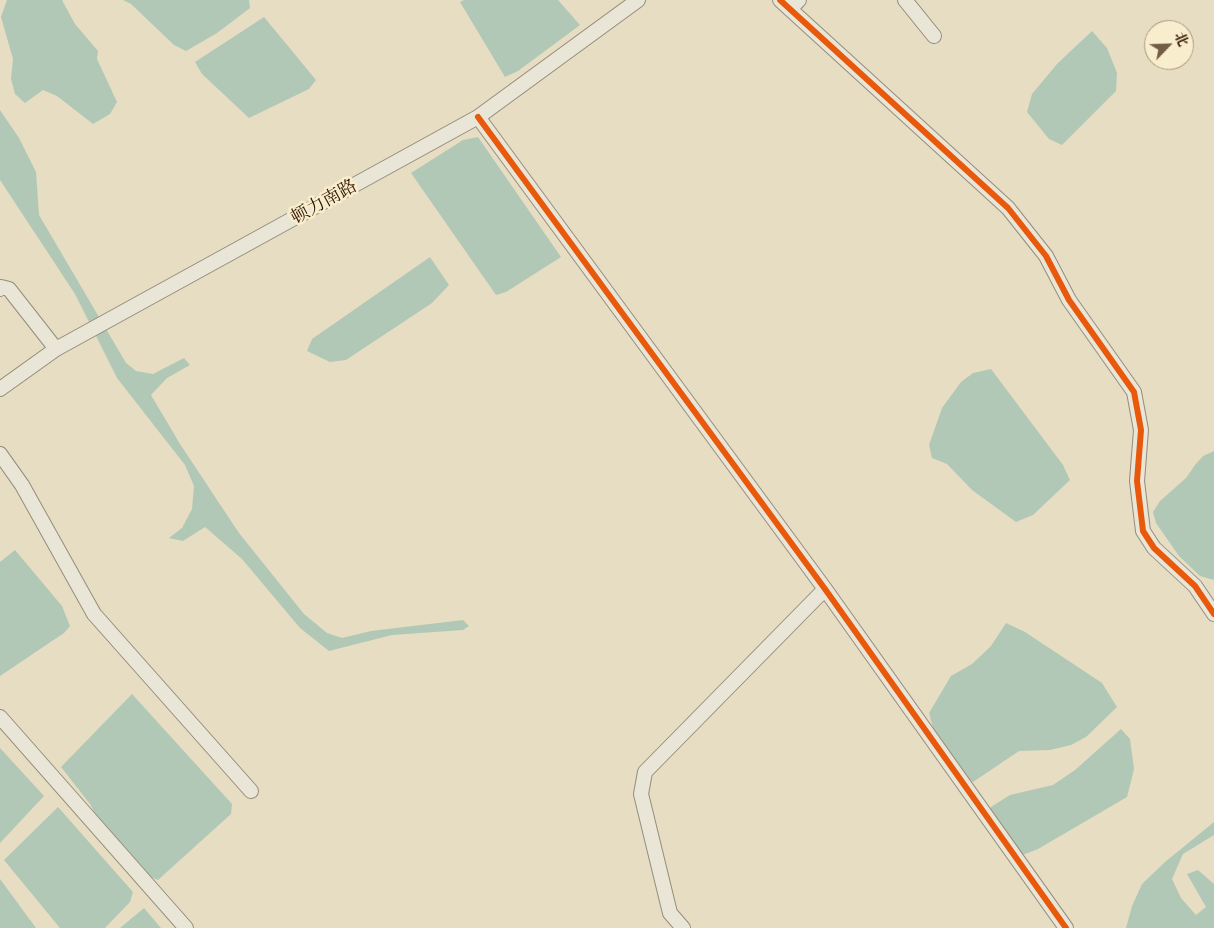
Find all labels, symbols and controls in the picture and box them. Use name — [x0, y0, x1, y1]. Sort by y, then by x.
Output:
north arrow — [1144, 20, 1194, 70]
text: 北 — [1171, 29, 1193, 49]
street label: 顿力南路 — [287, 175, 361, 229]

